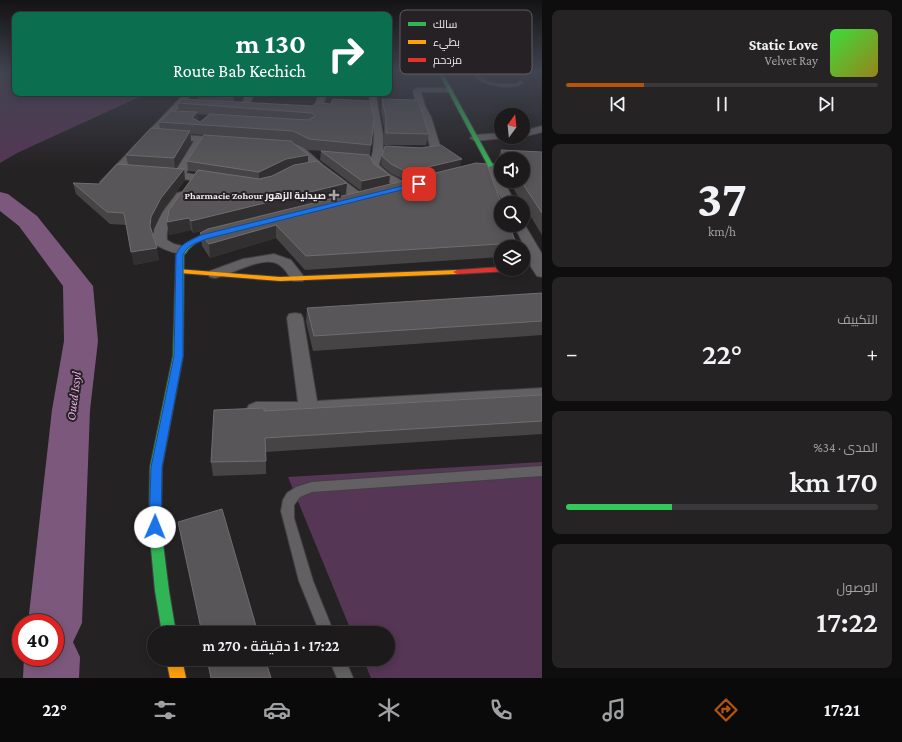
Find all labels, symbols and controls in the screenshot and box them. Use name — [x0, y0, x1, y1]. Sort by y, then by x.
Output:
legend — [400, 10, 532, 74]
text: سالك — [433, 18, 457, 30]
text: 130 m — [236, 28, 306, 59]
icon: right — [320, 28, 372, 80]
text: بطيء — [433, 36, 460, 51]
text: Static Love — [749, 37, 818, 53]
text: Velvet Ray — [765, 53, 818, 68]
text: مزدحم — [433, 54, 462, 68]
text: Route Bab Kechich — [173, 61, 306, 81]
icon: previous — [607, 93, 629, 115]
icon: pause — [711, 93, 733, 115]
icon: next — [815, 93, 837, 115]
north arrow — [494, 108, 530, 144]
map controls — [494, 108, 530, 276]
button: sound — [494, 152, 530, 188]
pin — [402, 167, 436, 201]
text: 37 — [697, 169, 747, 227]
icon: arrive — [408, 173, 430, 195]
place label: Pharmacie Zohour صيدلية الزهور — [184, 190, 326, 202]
marker: Pharmacie Zohour صيدلية الزهور — [329, 190, 339, 200]
button: search — [494, 196, 530, 232]
text: km/h — [708, 224, 736, 239]
button: layers — [494, 240, 530, 276]
text: التكييف — [837, 312, 878, 327]
text: 22° — [702, 337, 742, 370]
text: − — [566, 341, 578, 366]
text: + — [866, 341, 878, 366]
water label: Oued Issyl — [63, 370, 84, 421]
text: المدى · 34% — [813, 440, 878, 455]
text: 170 km — [789, 465, 878, 498]
position arrow — [134, 506, 176, 548]
text: الوصول — [837, 580, 878, 595]
text: 17:22 — [816, 605, 878, 638]
speed limit sign: 40 — [12, 614, 64, 666]
text: 17:22 · 1 دقيقة · 270 m — [203, 638, 339, 654]
icon: filters — [151, 696, 179, 724]
icon: car — [263, 696, 291, 724]
icon: climate — [375, 696, 403, 724]
icon: phone — [487, 696, 515, 724]
icon: music — [600, 696, 628, 724]
icon: directions — [712, 696, 740, 724]
text: 22° — [42, 700, 67, 720]
text: 17:21 — [824, 700, 860, 720]

